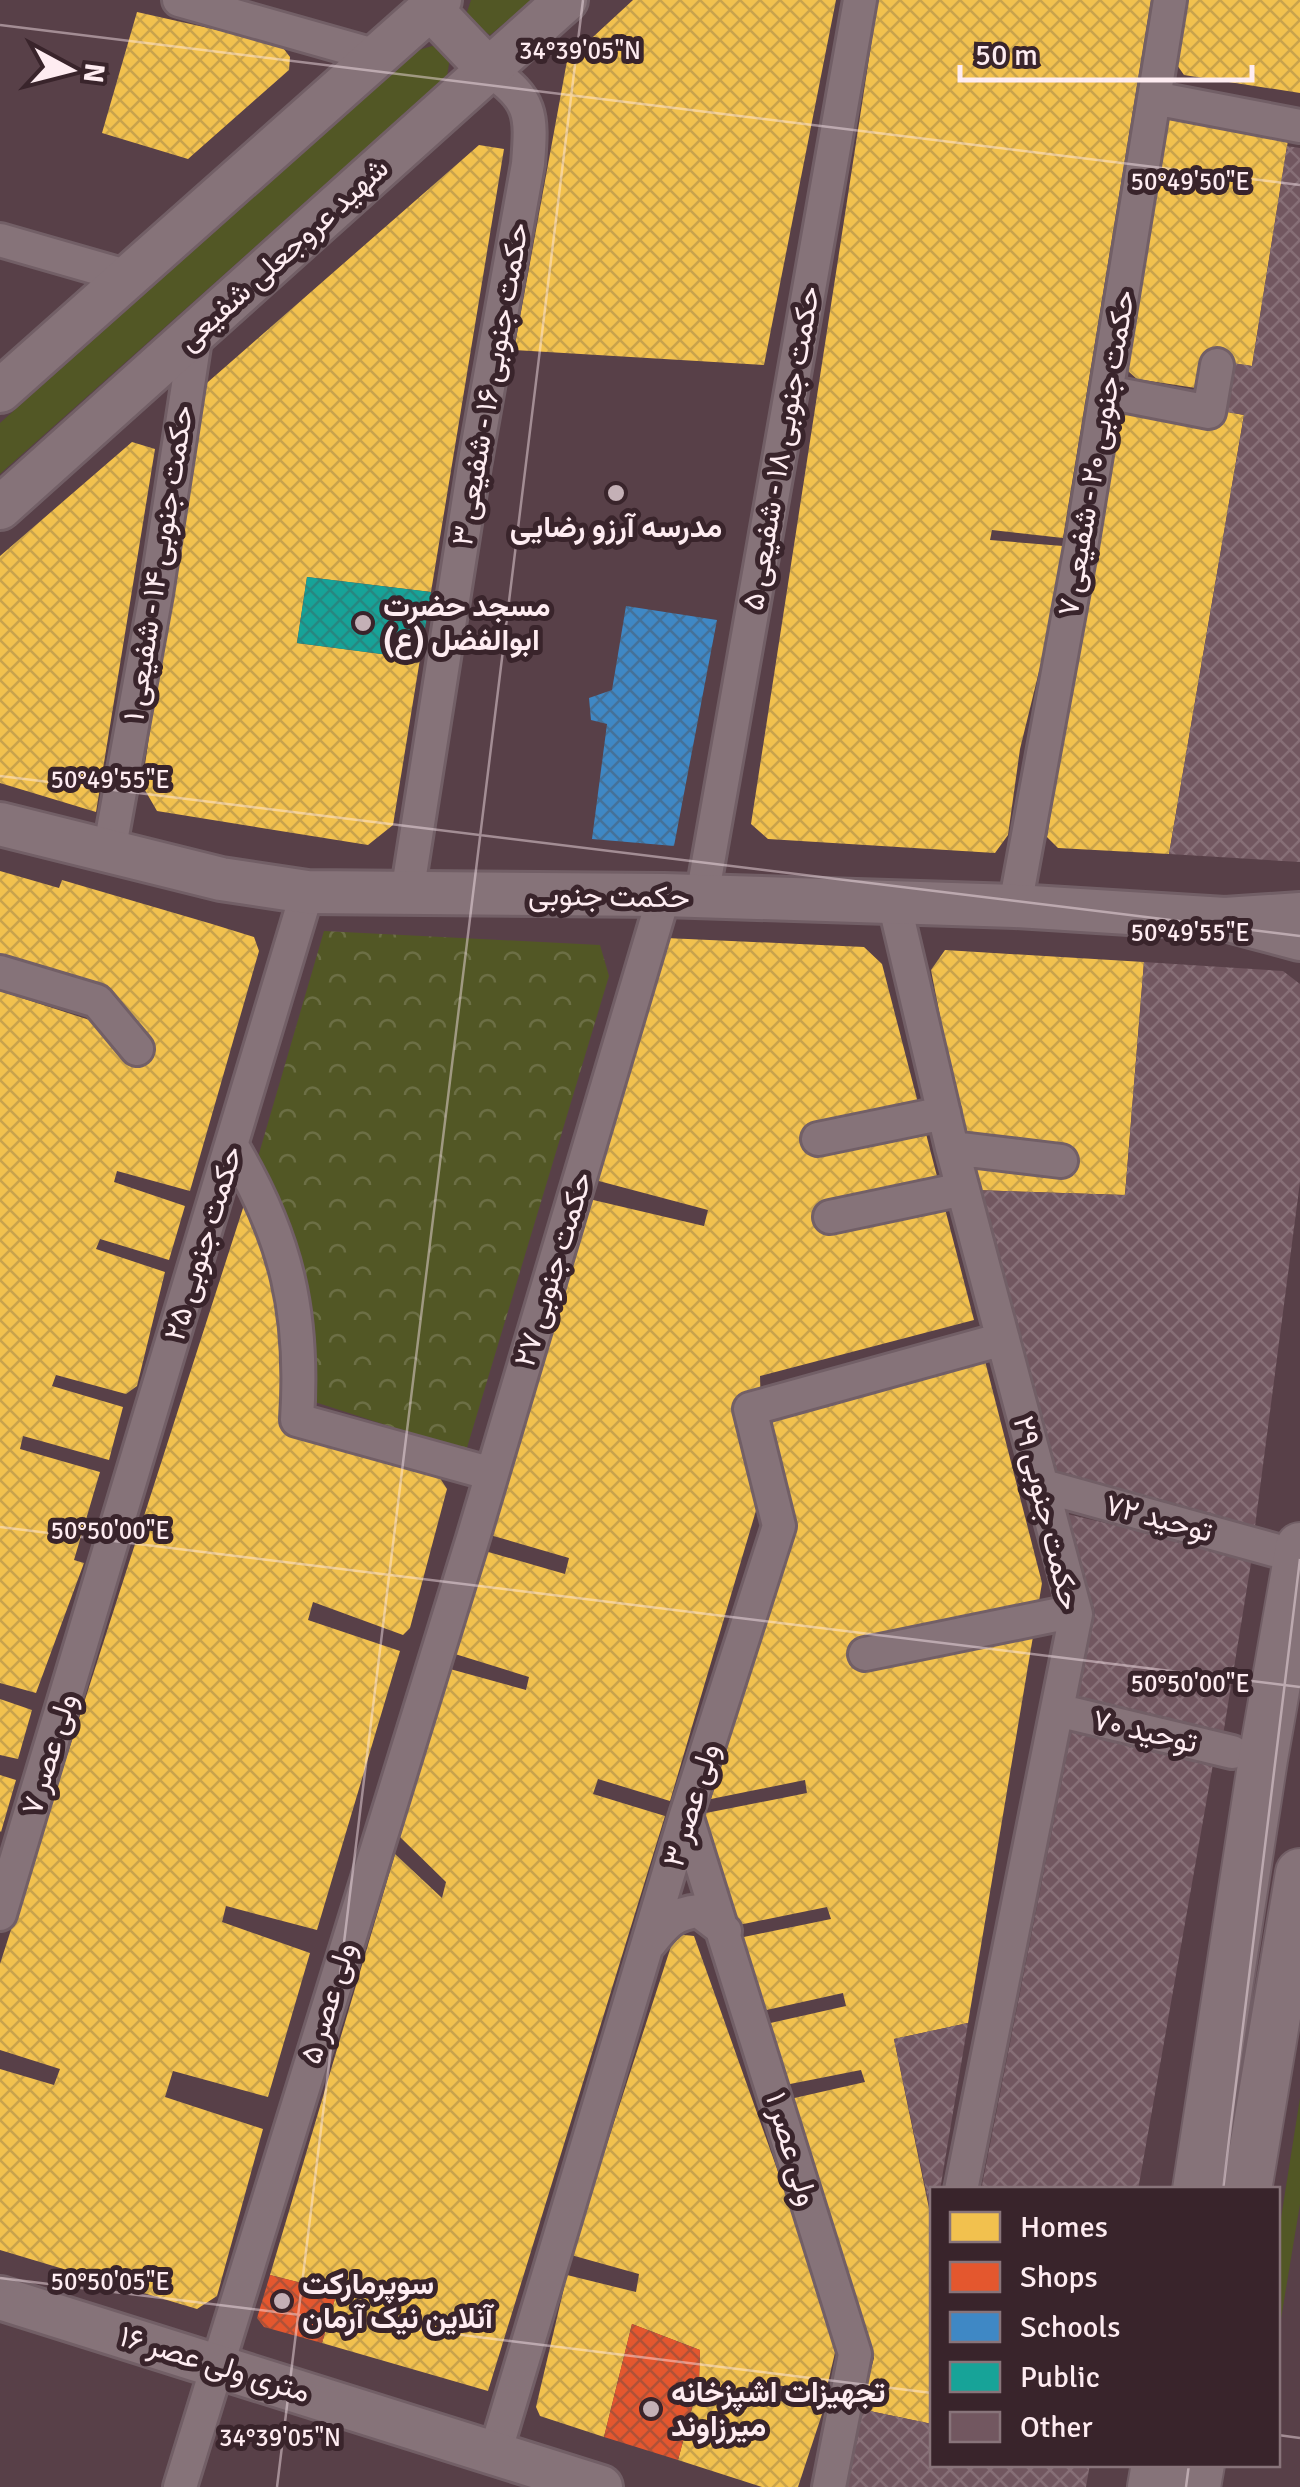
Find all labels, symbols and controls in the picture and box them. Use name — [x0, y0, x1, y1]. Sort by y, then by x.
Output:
north arrow — [20, 20, 120, 120]
scale bar — [960, 20, 1252, 82]
text: 34°39'05"N — [519, 35, 641, 66]
text: 50 m — [975, 37, 1038, 74]
text: N — [76, 61, 112, 85]
street label: شهید عروجعلی شفیعی — [170, 150, 396, 359]
text: 50°49'50"E — [1130, 166, 1250, 197]
street label: حکمت جنوبی ۱۶ - شفیعی ۳ — [444, 219, 537, 549]
street label: حکمت جنوبی ۱۸ - شفیعی ۵ — [735, 283, 828, 613]
street label: حکمت جنوبی ۲۰ - شفیعی ۷ — [1050, 287, 1143, 619]
street label: حکمت جنوبی ۱۴ - شفیعی ۱ — [115, 403, 202, 724]
marker: مدرسه آرزو رضایی — [605, 482, 627, 504]
place label: مدرسه آرزو رضایی — [510, 509, 722, 546]
place label: مسجد حضرت ابوالفضل (ع) — [383, 588, 551, 660]
marker: مسجد حضرت ابوالفضل (ع) — [352, 612, 374, 634]
text: 50°49'55"E — [50, 764, 170, 795]
street label: حکمت جنوبی — [528, 877, 690, 916]
text: 50°49'55"E — [1130, 917, 1250, 948]
street label: حکمت جنوبی ۲۵ — [156, 1141, 251, 1345]
street label: حکمت جنوبی ۲۷ — [506, 1167, 601, 1371]
street label: حکمت جنوبی ۲۹ — [1005, 1412, 1088, 1614]
street label: توحید ۷۲ — [1101, 1486, 1217, 1551]
text: 50°50'00"E — [50, 1515, 170, 1546]
text: 50°50'00"E — [1130, 1668, 1250, 1699]
street label: ولی عصر ۷ — [13, 1689, 85, 1819]
street label: توحید ۷۰ — [1089, 1701, 1201, 1761]
street label: ولی عصر ۳ — [655, 1739, 728, 1871]
street label: ولی عصر ۵ — [292, 1938, 364, 2069]
street label: ولی عصر ۱ — [757, 2088, 826, 2210]
legend — [930, 2187, 1280, 2467]
text: Homes — [1020, 2209, 1108, 2246]
text: Shops — [1020, 2259, 1098, 2296]
text: 50°50'05"E — [50, 2266, 170, 2297]
place label: سوپرمارکت آنلاین نیک آرمان — [302, 2266, 495, 2337]
marker: سوپرمارکت آنلاین نیک آرمان — [271, 2290, 293, 2312]
text: Schools — [1020, 2309, 1120, 2346]
street label: ۱۶ متری ولی عصر — [115, 2318, 314, 2411]
text: Public — [1020, 2359, 1100, 2396]
place label: تجهیزات اشپزخانه میرزاوند — [671, 2374, 885, 2445]
marker: تجهیزات اشپزخانه میرزاوند — [640, 2398, 662, 2420]
text: Other — [1020, 2409, 1093, 2446]
text: 34°39'05"N — [219, 2422, 341, 2453]

